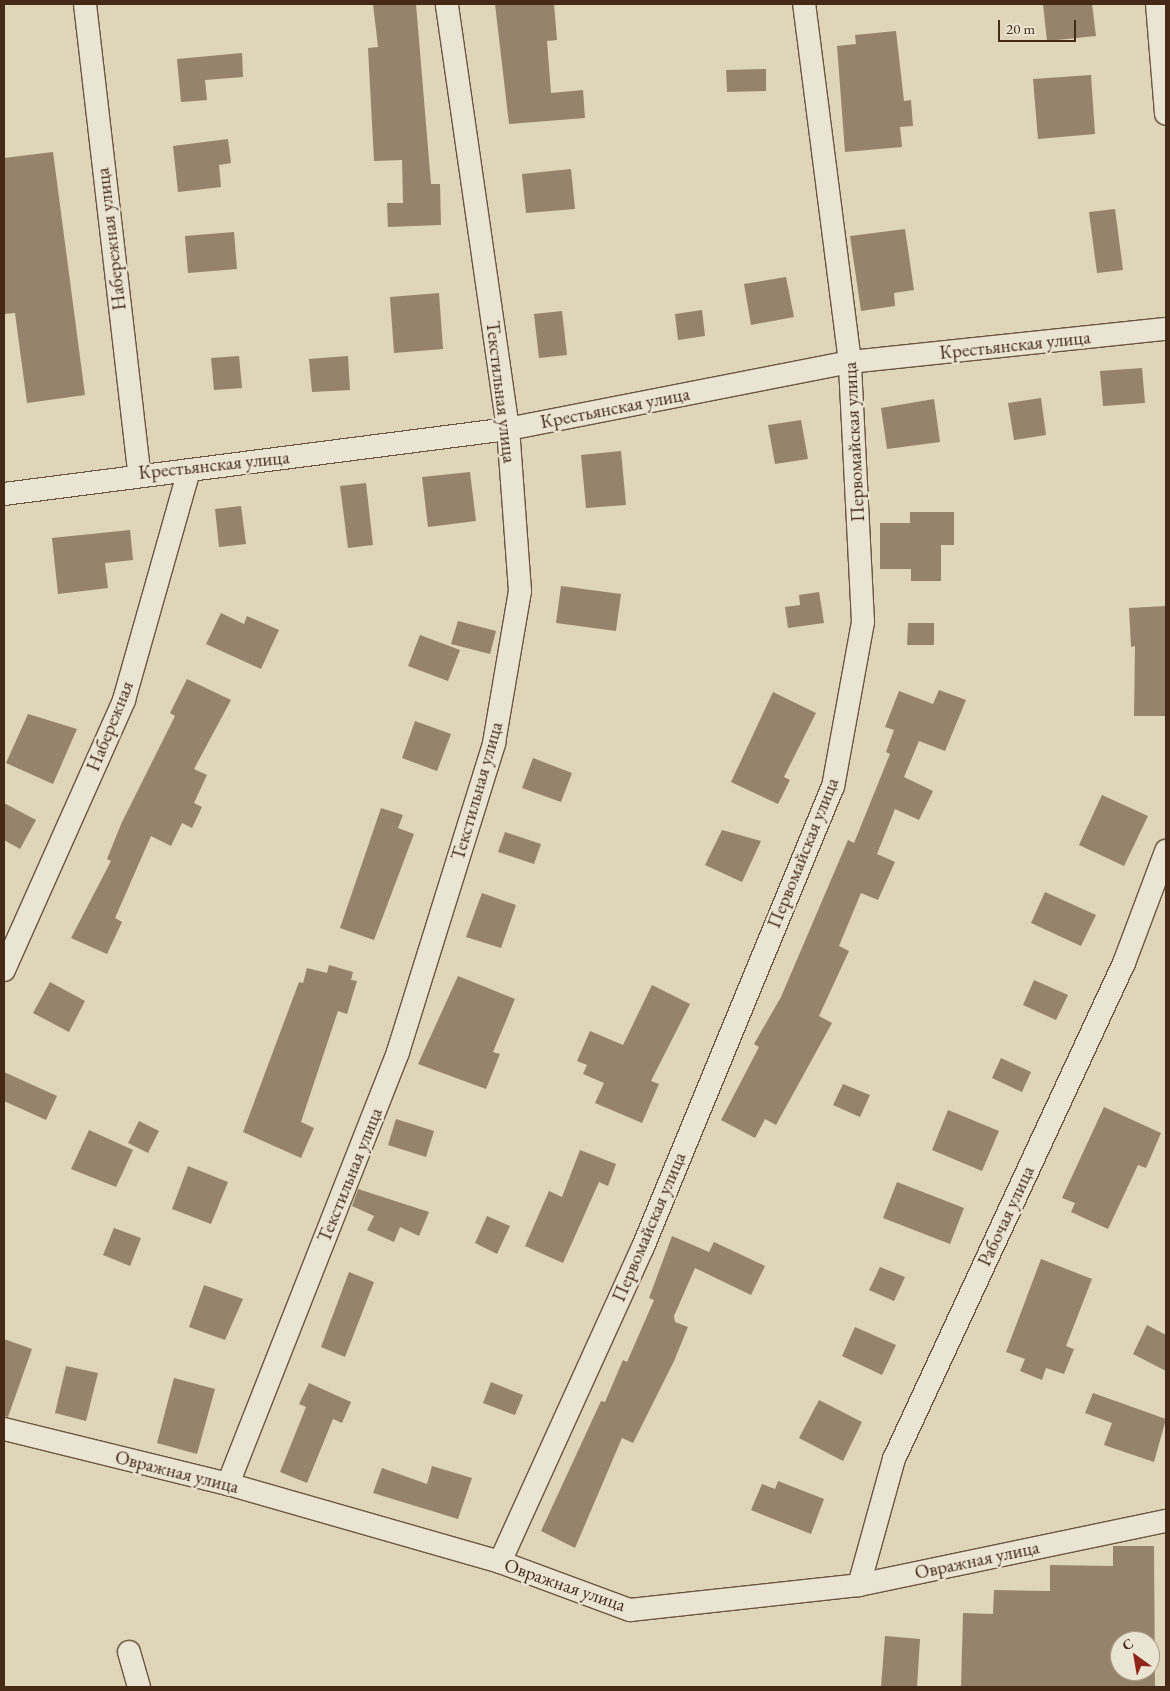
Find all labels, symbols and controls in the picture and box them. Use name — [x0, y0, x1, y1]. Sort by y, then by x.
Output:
scale bar — [1000, 10, 1078, 42]
text: 20 m — [1006, 19, 1035, 38]
street label: Набережная улица — [91, 166, 131, 312]
street label: Текстильная улица — [481, 320, 521, 464]
street label: Крестьянская улица — [938, 326, 1092, 364]
street label: Первомайская улица — [838, 361, 870, 523]
street label: Крестьянская улица — [538, 382, 692, 434]
street label: Крестьянская улица — [137, 446, 291, 484]
street label: Набережная — [82, 678, 138, 774]
street label: Текстильная улица — [446, 719, 508, 863]
street label: Первомайская улица — [762, 774, 844, 932]
street label: Текстильная улица — [313, 1104, 387, 1246]
street label: Первомайская улица — [607, 1149, 691, 1305]
street label: Рабочая улица — [973, 1162, 1039, 1270]
street label: Овражная улица — [113, 1446, 241, 1498]
street label: Овражная улица — [913, 1536, 1041, 1584]
street label: Овражная улица — [501, 1554, 629, 1616]
north arrow — [1110, 1631, 1160, 1681]
text: С — [1119, 1634, 1137, 1654]

